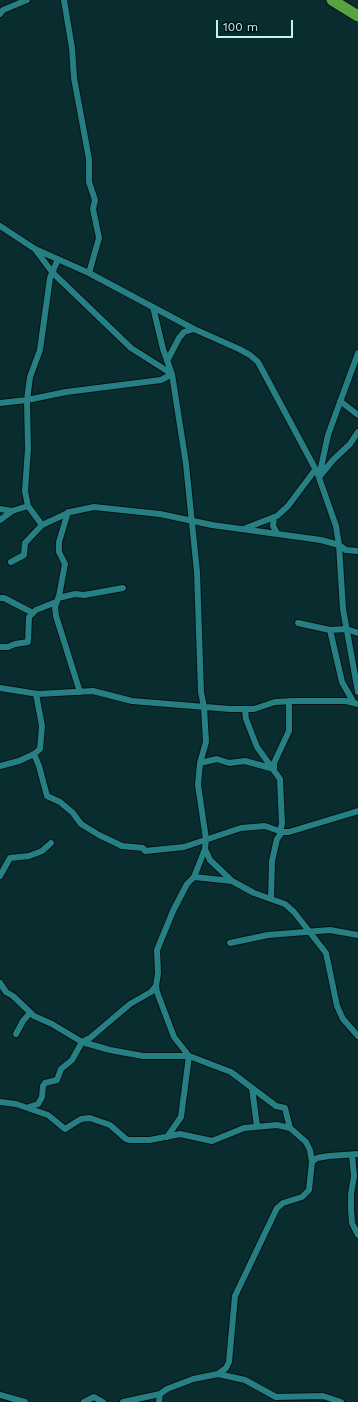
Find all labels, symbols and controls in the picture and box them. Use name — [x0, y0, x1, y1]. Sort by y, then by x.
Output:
scale bar — [218, 12, 295, 38]
text: 100 m — [223, 20, 258, 34]

